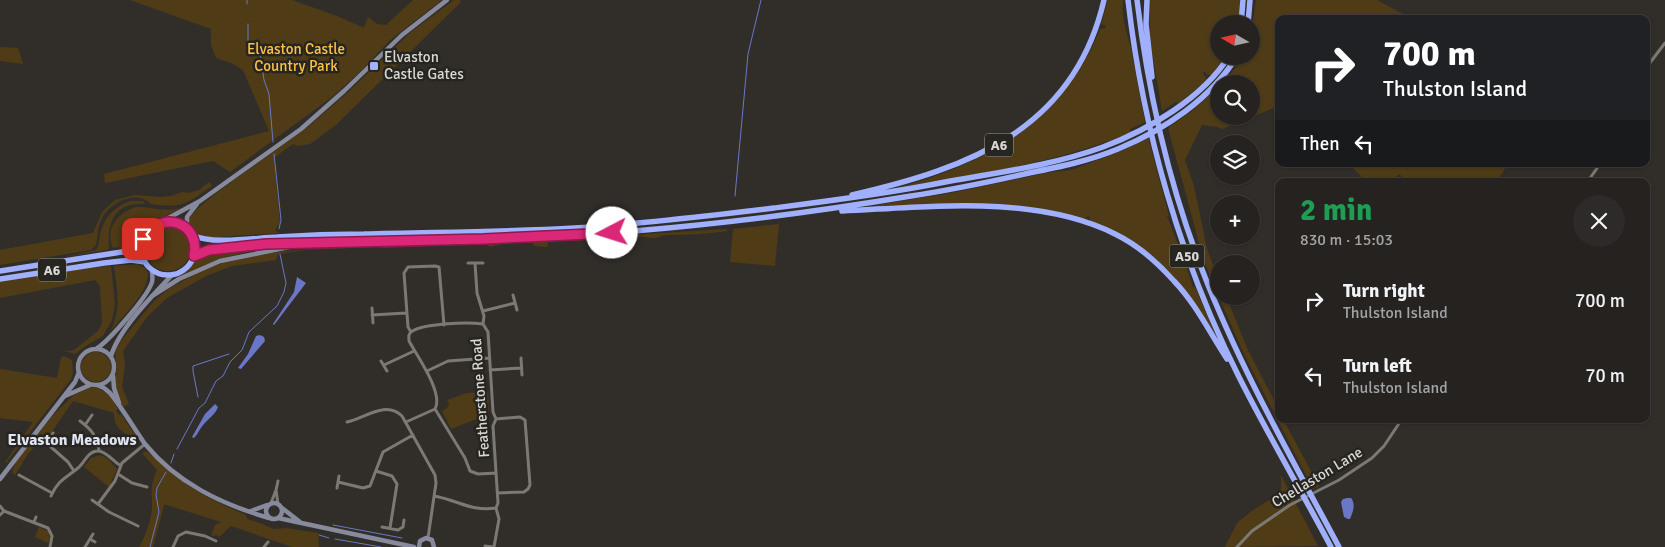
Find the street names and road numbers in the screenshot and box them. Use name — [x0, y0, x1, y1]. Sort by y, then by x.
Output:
road number: A6 — [985, 134, 1013, 156]
road number: A50 — [1170, 245, 1204, 268]
road number: A6 — [38, 258, 66, 282]
street label: Featherstone Road — [467, 338, 493, 458]
street label: Chellaston Lane — [1268, 443, 1366, 511]

